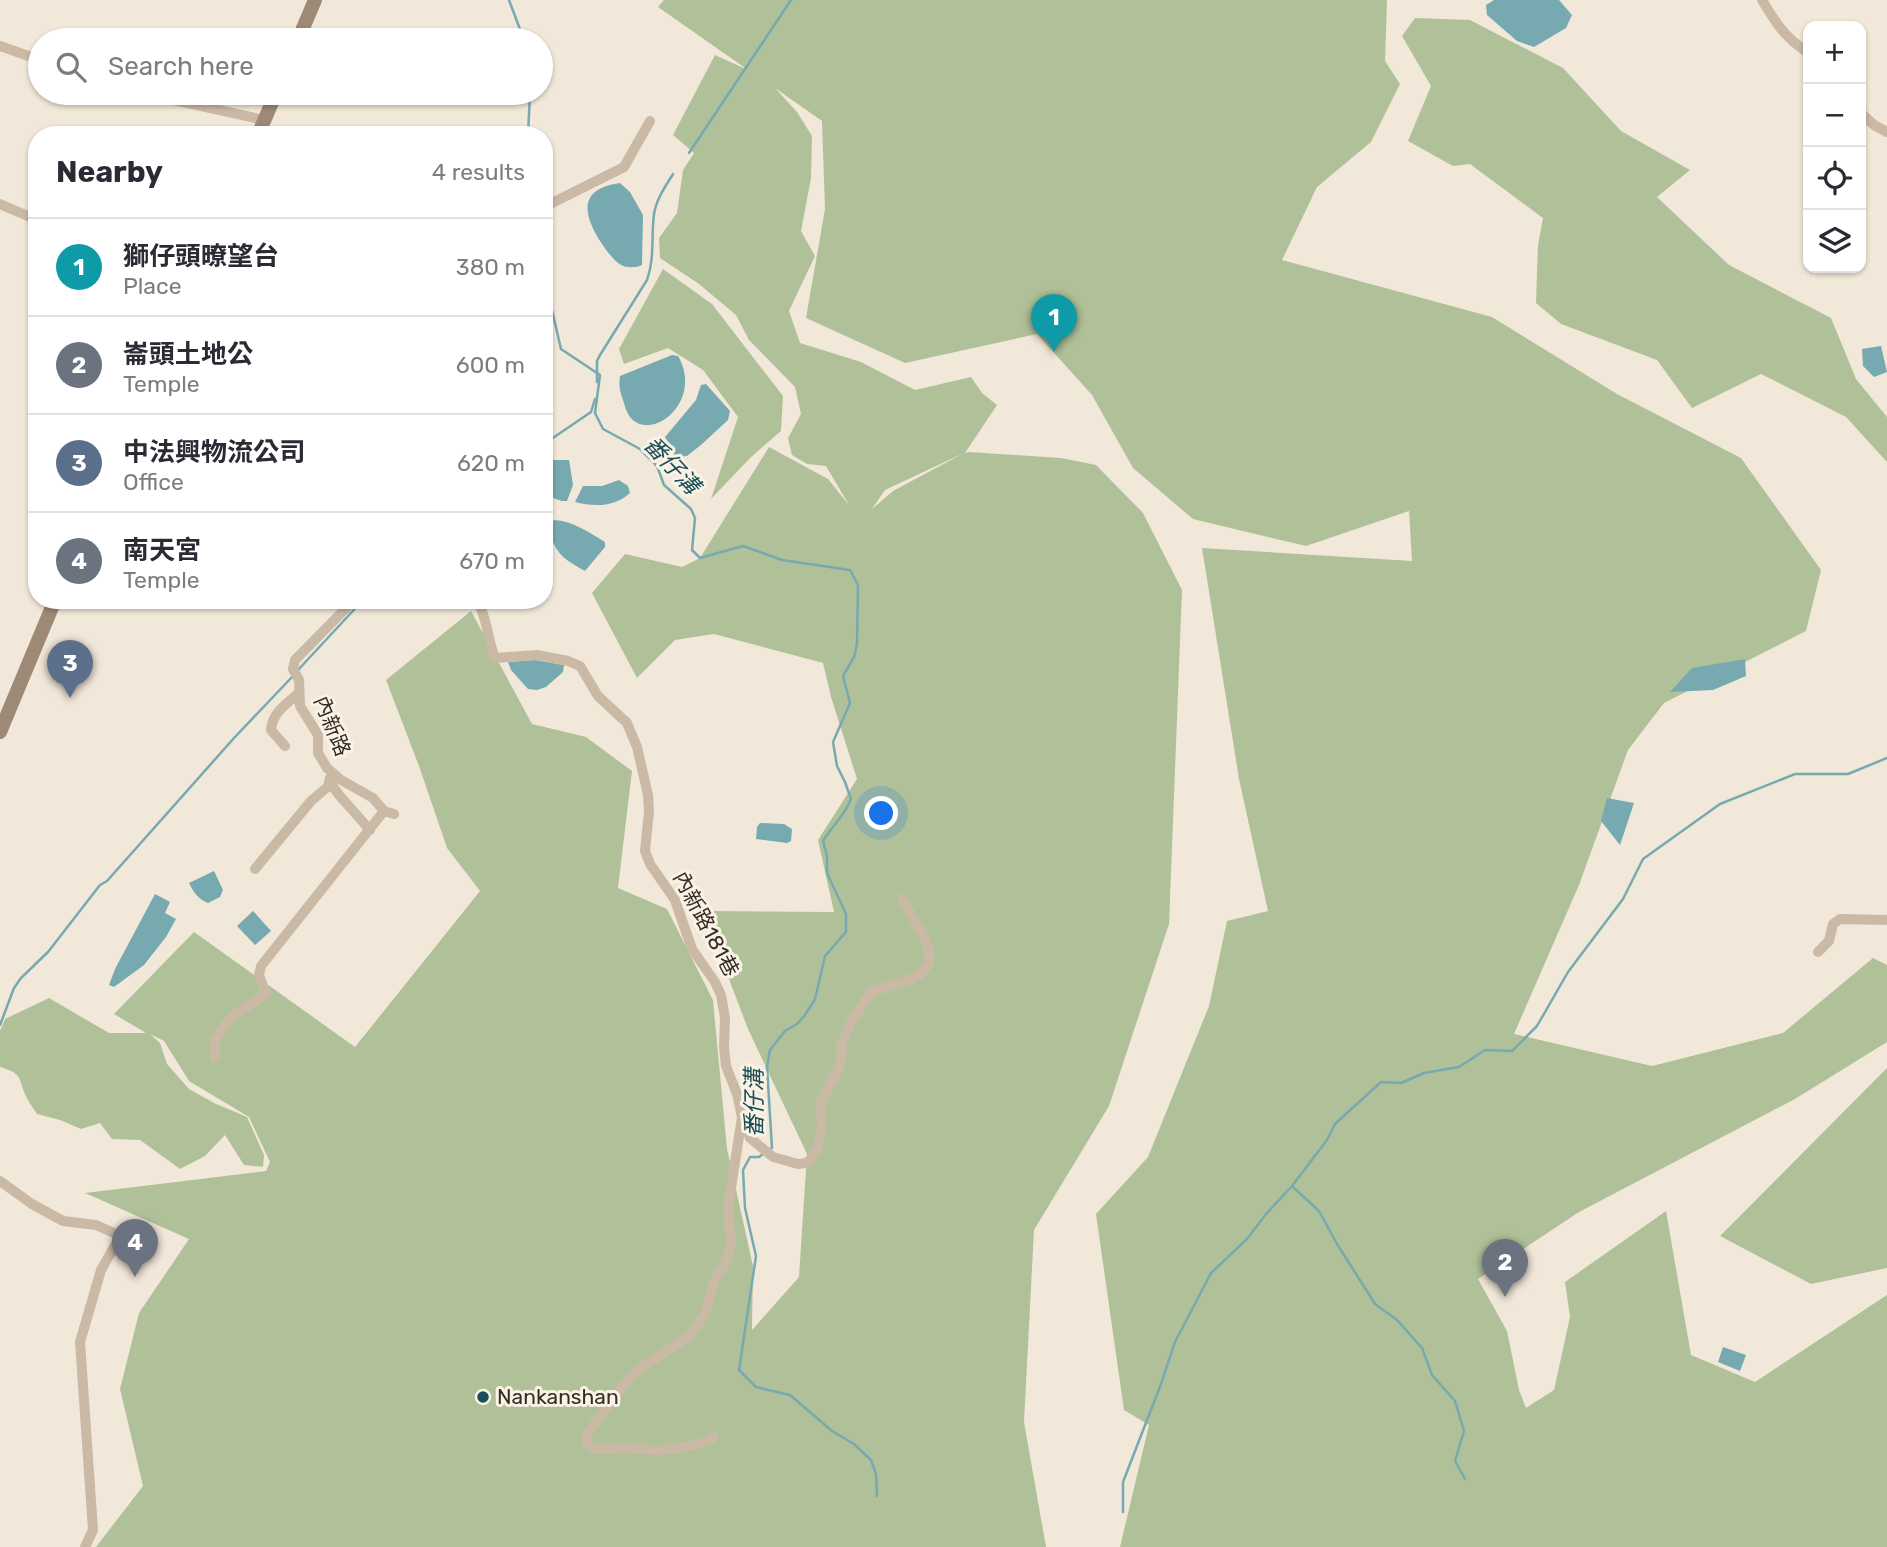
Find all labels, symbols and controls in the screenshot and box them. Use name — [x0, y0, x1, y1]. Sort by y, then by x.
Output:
map controls — [1803, 21, 1866, 273]
button: + — [1803, 21, 1866, 84]
search box — [28, 28, 553, 105]
icon: search — [52, 48, 90, 86]
text: Search here — [108, 51, 254, 82]
button: − — [1803, 84, 1866, 147]
button: locate — [1803, 147, 1866, 210]
text: Nearby — [56, 154, 163, 190]
text: 4 results — [432, 158, 525, 186]
button: layers — [1803, 210, 1866, 273]
text: 獅仔頭暸望台 — [123, 241, 279, 272]
text: 1 — [73, 253, 85, 281]
text: 380 m — [456, 253, 525, 281]
text: Place — [123, 272, 182, 300]
pin: 1 — [1031, 294, 1077, 352]
text: 崙頭土地公 — [123, 339, 253, 370]
text: 2 — [72, 351, 86, 379]
text: 600 m — [456, 351, 525, 379]
text: Temple — [123, 370, 200, 398]
water label: 番仔溝 — [638, 430, 708, 502]
text: 中法興物流公司 — [123, 437, 305, 468]
text: 3 — [71, 449, 87, 477]
text: 620 m — [457, 449, 525, 477]
text: Office — [123, 468, 184, 496]
text: 南天宮 — [123, 535, 201, 566]
text: 4 — [71, 547, 87, 575]
text: 670 m — [459, 547, 525, 575]
text: Temple — [123, 566, 200, 594]
pin: 3 — [47, 640, 93, 698]
street label: 內新路 — [309, 692, 356, 760]
your location — [864, 796, 898, 830]
street label: 內新路181巷 — [668, 867, 745, 981]
water label: 番仔溝 — [740, 1066, 768, 1138]
pin: 4 — [112, 1219, 158, 1277]
pin: 2 — [1482, 1239, 1528, 1297]
place label: Nankanshan — [497, 1384, 619, 1409]
marker: Nankanshan — [475, 1389, 491, 1405]

